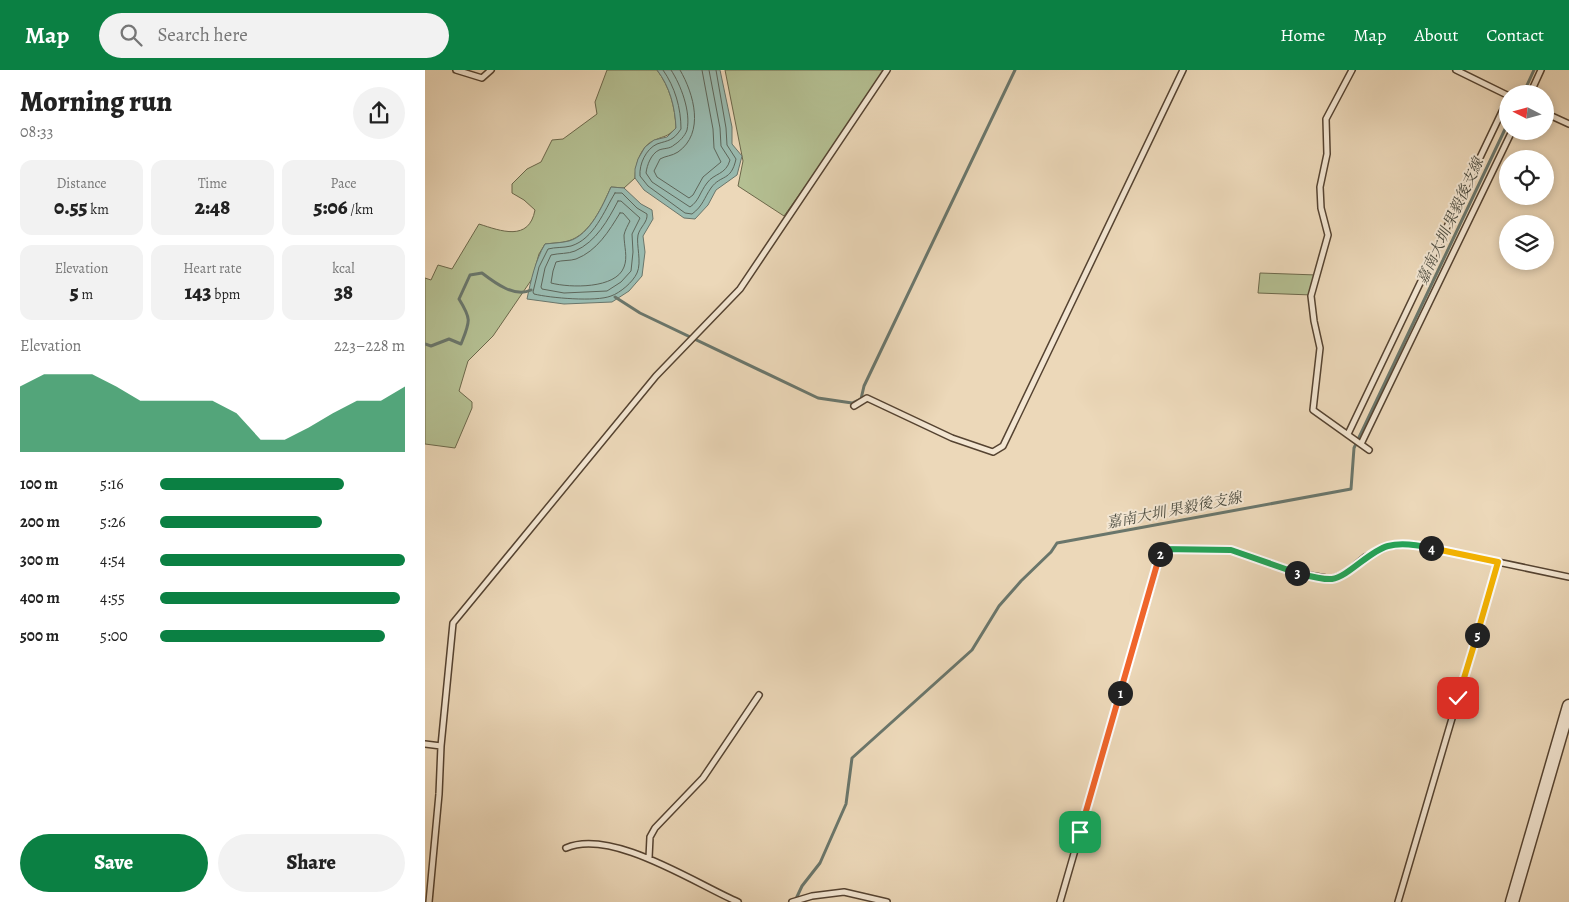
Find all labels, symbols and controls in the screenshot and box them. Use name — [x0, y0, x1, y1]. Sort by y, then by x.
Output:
search box — [99, 13, 449, 58]
text: Map — [25, 19, 69, 51]
icon: search — [117, 21, 145, 49]
text: Search here — [157, 22, 248, 48]
text: Home — [1280, 23, 1325, 47]
text: Map — [1353, 23, 1386, 47]
text: About — [1414, 23, 1458, 47]
text: Contact — [1486, 23, 1544, 47]
text: Morning run — [20, 83, 172, 121]
north arrow — [1499, 85, 1554, 140]
map controls — [1499, 85, 1554, 270]
button: share — [353, 87, 405, 139]
text: 08:33 — [20, 121, 53, 143]
button: locate — [1499, 150, 1554, 205]
water label: 嘉南大圳 果毅後支線 — [1412, 153, 1489, 288]
text: Distance — [56, 174, 107, 193]
text: Time — [198, 174, 227, 193]
text: Pace — [331, 174, 356, 193]
text: 0.55 — [54, 193, 88, 221]
text: 2:48 — [195, 193, 230, 221]
text: 5:06 — [313, 193, 348, 221]
text: km — [88, 200, 109, 219]
text: /km — [348, 200, 374, 219]
button: layers — [1499, 215, 1554, 270]
text: Elevation — [55, 259, 108, 278]
text: Heart rate — [183, 259, 242, 278]
text: kcal — [332, 259, 355, 278]
text: 5 — [70, 278, 79, 306]
text: 143 — [185, 278, 212, 306]
text: 38 — [334, 278, 353, 306]
text: m — [79, 285, 93, 304]
text: bpm — [212, 285, 240, 304]
text: Elevation — [20, 335, 81, 357]
text: 223–228 m — [334, 335, 405, 357]
text: 100 m — [20, 473, 58, 495]
text: 5:16 — [100, 473, 124, 495]
water label: 嘉南大圳 果毅後支線 — [1105, 487, 1245, 533]
text: 200 m — [20, 511, 60, 533]
text: 5:26 — [100, 511, 126, 533]
pin: 4 — [1419, 536, 1443, 560]
text: 4 — [1428, 539, 1435, 558]
pin: 2 — [1147, 542, 1173, 566]
text: 2 — [1157, 545, 1164, 564]
text: 300 m — [20, 549, 59, 571]
text: 4:54 — [100, 549, 125, 571]
pin: 3 — [1285, 560, 1309, 586]
text: 3 — [1294, 564, 1301, 583]
text: 400 m — [20, 587, 60, 609]
text: 4:55 — [100, 587, 125, 609]
pin: 5 — [1465, 622, 1489, 648]
text: 500 m — [20, 625, 59, 647]
text: 5:00 — [100, 625, 128, 647]
text: 5 — [1475, 626, 1480, 645]
pin — [1437, 677, 1479, 719]
pin: 1 — [1107, 680, 1133, 706]
text: 1 — [1118, 684, 1123, 703]
icon: check — [1444, 684, 1472, 712]
pin — [1059, 811, 1101, 853]
icon: arrive — [1066, 818, 1094, 846]
button: Save — [20, 834, 208, 892]
button: Share — [218, 834, 405, 892]

